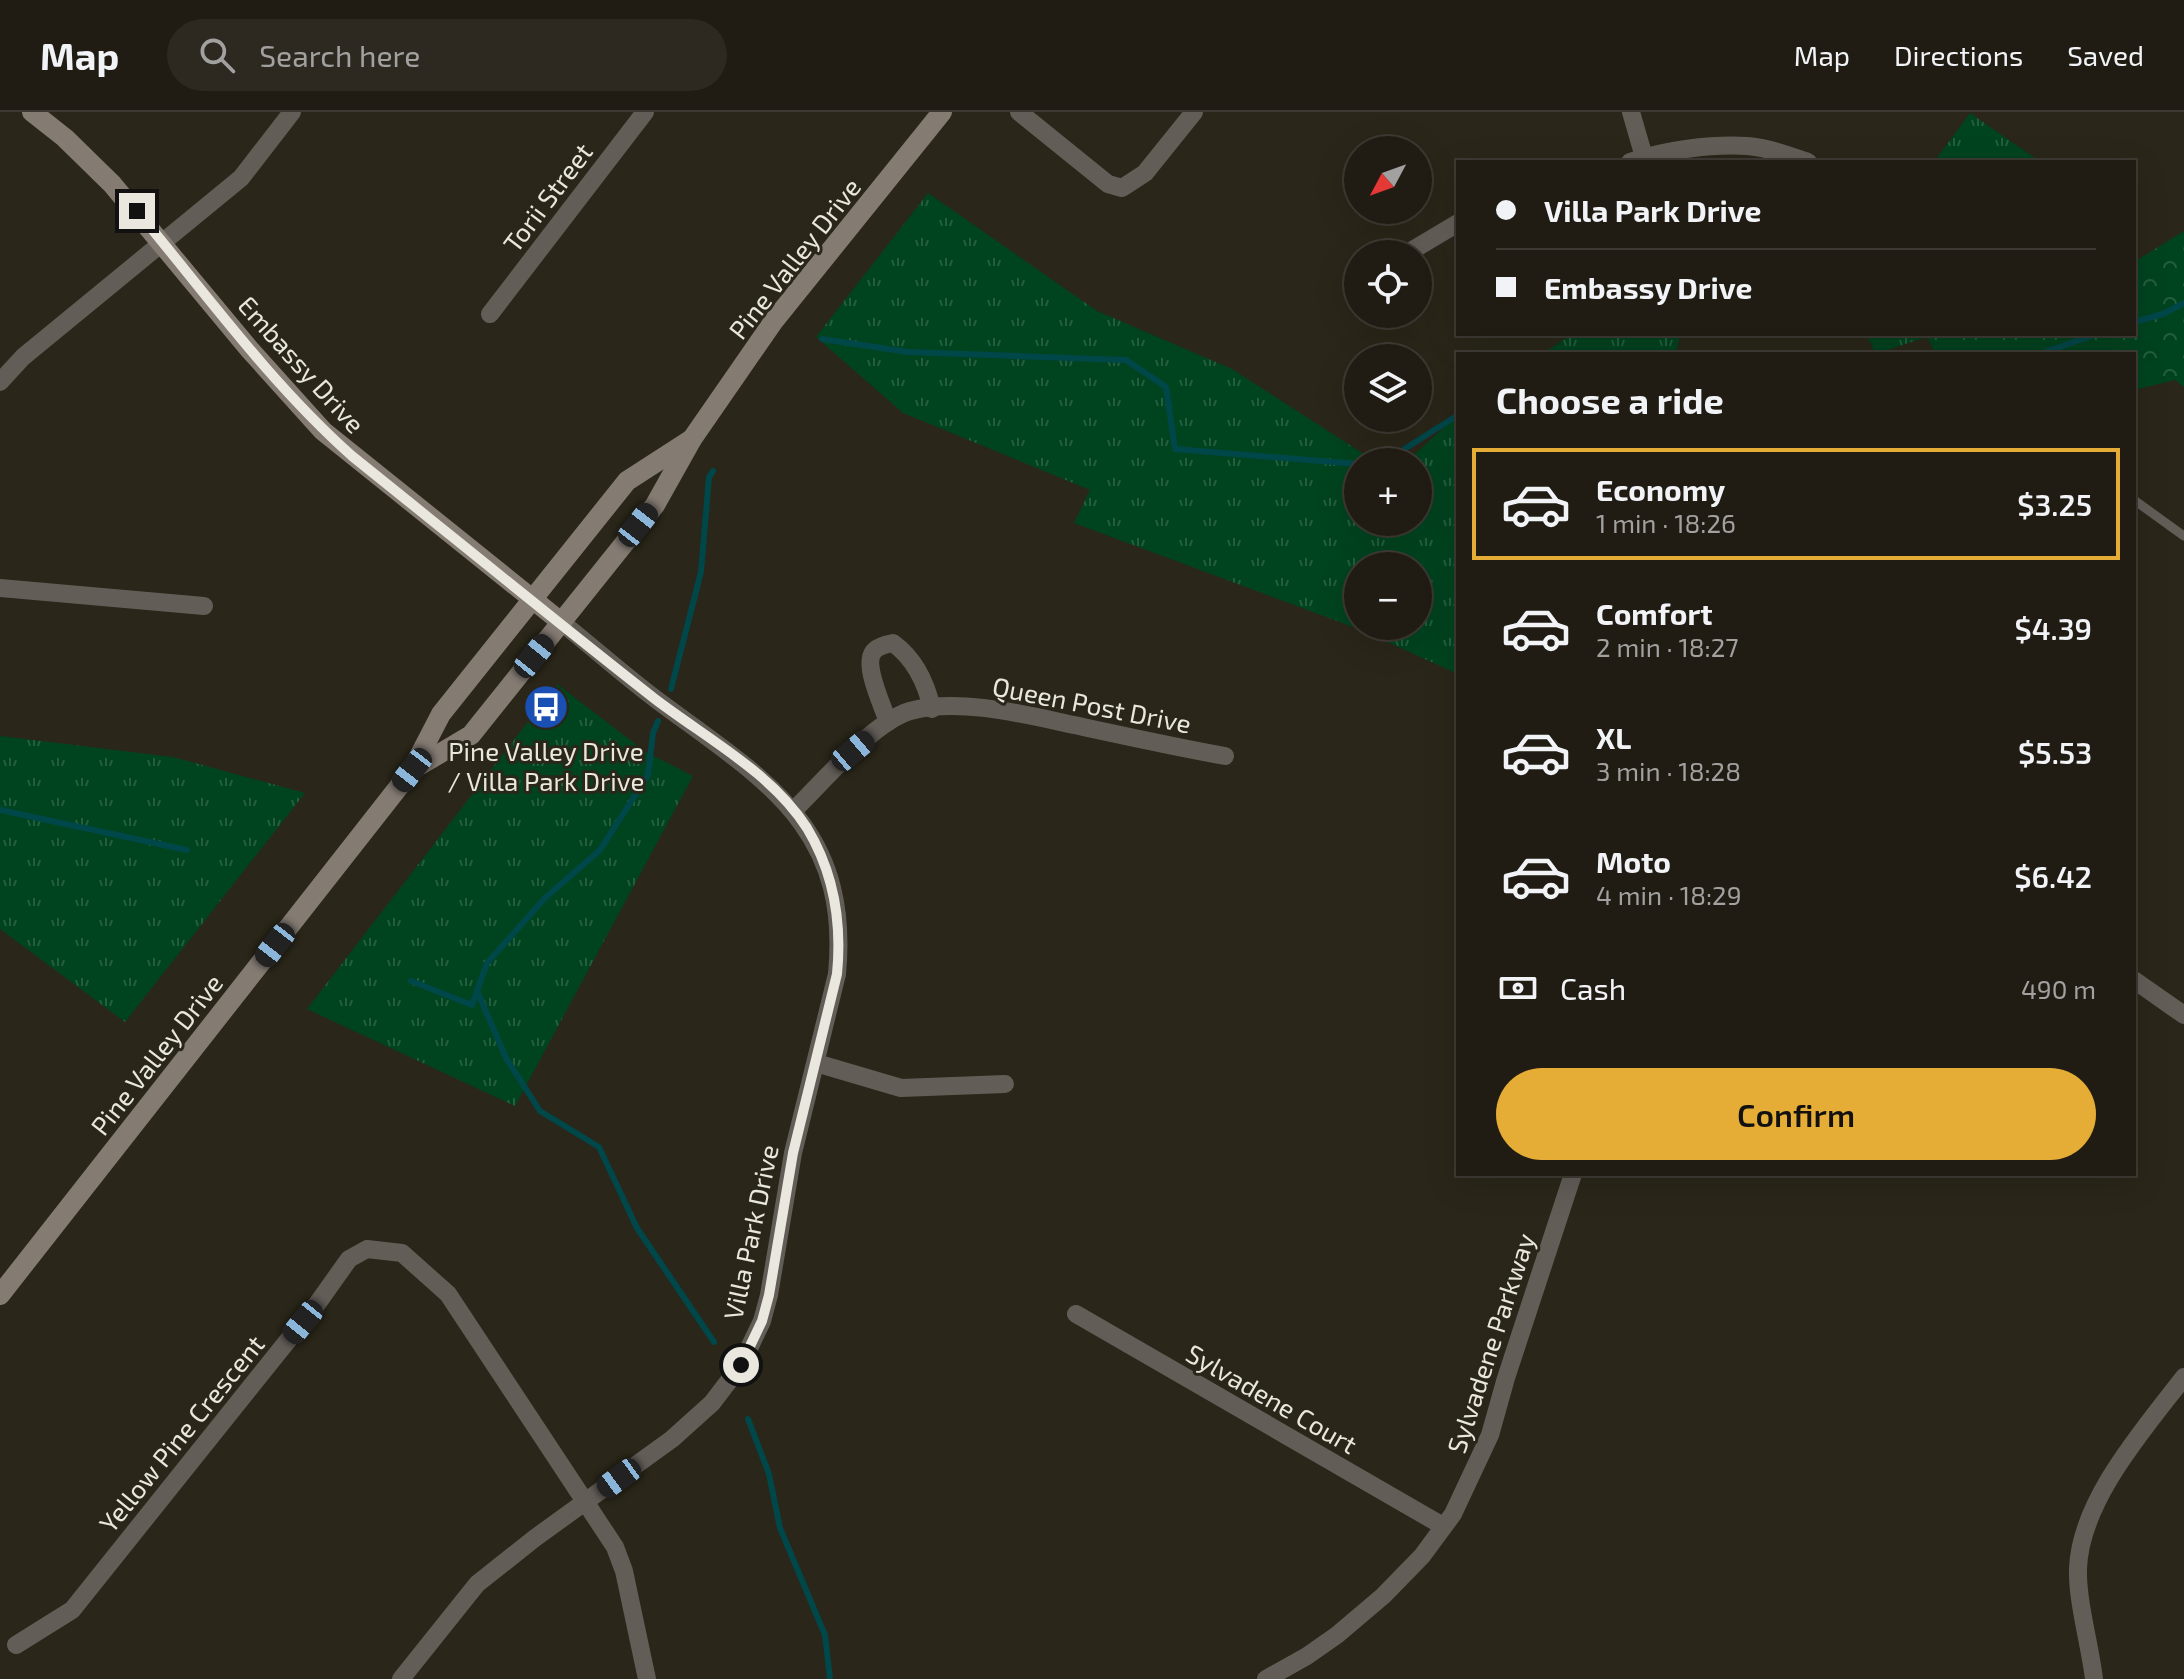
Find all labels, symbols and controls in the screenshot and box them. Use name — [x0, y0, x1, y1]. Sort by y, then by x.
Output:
search box — [167, 19, 727, 91]
text: Map — [40, 32, 119, 78]
icon: search — [195, 33, 239, 77]
text: Search here — [259, 37, 420, 73]
text: Map — [1794, 38, 1850, 72]
text: Directions — [1894, 38, 2023, 72]
text: Saved — [2067, 38, 2144, 72]
street label: Torii Street — [496, 136, 598, 258]
north arrow — [1344, 136, 1432, 224]
map controls — [1344, 136, 1432, 640]
street label: Pine Valley Drive — [722, 171, 866, 345]
text: Villa Park Drive — [1544, 192, 1761, 228]
route end — [119, 193, 155, 229]
button: locate — [1344, 240, 1432, 328]
text: Embassy Drive — [1544, 269, 1752, 305]
street label: Embassy Drive — [232, 289, 372, 439]
button: layers — [1344, 344, 1432, 432]
text: Choose a ride — [1496, 378, 1724, 421]
button: + — [1344, 448, 1432, 536]
icon: car — [1500, 468, 1572, 540]
text: Economy — [1596, 471, 1725, 507]
text: $3.25 — [2017, 486, 2092, 522]
car — [614, 499, 662, 551]
text: 1 min · 18:26 — [1596, 507, 1736, 538]
button: − — [1344, 552, 1432, 640]
icon: car — [1500, 592, 1572, 664]
text: Comfort — [1596, 595, 1713, 631]
text: $4.39 — [2015, 610, 2092, 646]
car — [510, 630, 558, 682]
text: 2 min · 18:27 — [1596, 631, 1739, 662]
street label: Queen Post Drive — [990, 670, 1194, 738]
bus stop icon: Pine Valley Drive / Villa Park Drive — [522, 683, 570, 731]
icon: car — [1500, 716, 1572, 788]
text: XL — [1596, 719, 1631, 755]
car — [827, 726, 879, 776]
text: $5.53 — [2018, 734, 2092, 770]
place label: Pine Valley Drive / Villa Park Drive — [448, 735, 644, 796]
car — [388, 744, 436, 796]
text: 3 min · 18:28 — [1596, 755, 1741, 786]
icon: car — [1500, 840, 1572, 912]
text: Moto — [1596, 843, 1671, 879]
text: $6.42 — [2014, 858, 2092, 894]
text: 4 min · 18:29 — [1596, 879, 1742, 910]
car — [251, 919, 299, 971]
icon: cash — [1496, 966, 1540, 1010]
street label: Pine Valley Drive — [84, 967, 228, 1141]
text: Cash — [1560, 970, 1626, 1006]
text: 490 m — [2021, 973, 2096, 1004]
button: Confirm — [1496, 1068, 2096, 1160]
street label: Villa Park Drive — [716, 1142, 784, 1322]
street label: Sylvadene Parkway — [1440, 1229, 1540, 1457]
car — [279, 1296, 327, 1348]
street label: Yellow Pine Crescent — [92, 1328, 270, 1538]
street label: Sylvadene Court — [1181, 1337, 1363, 1459]
route start — [723, 1347, 759, 1383]
car — [593, 1454, 645, 1502]

